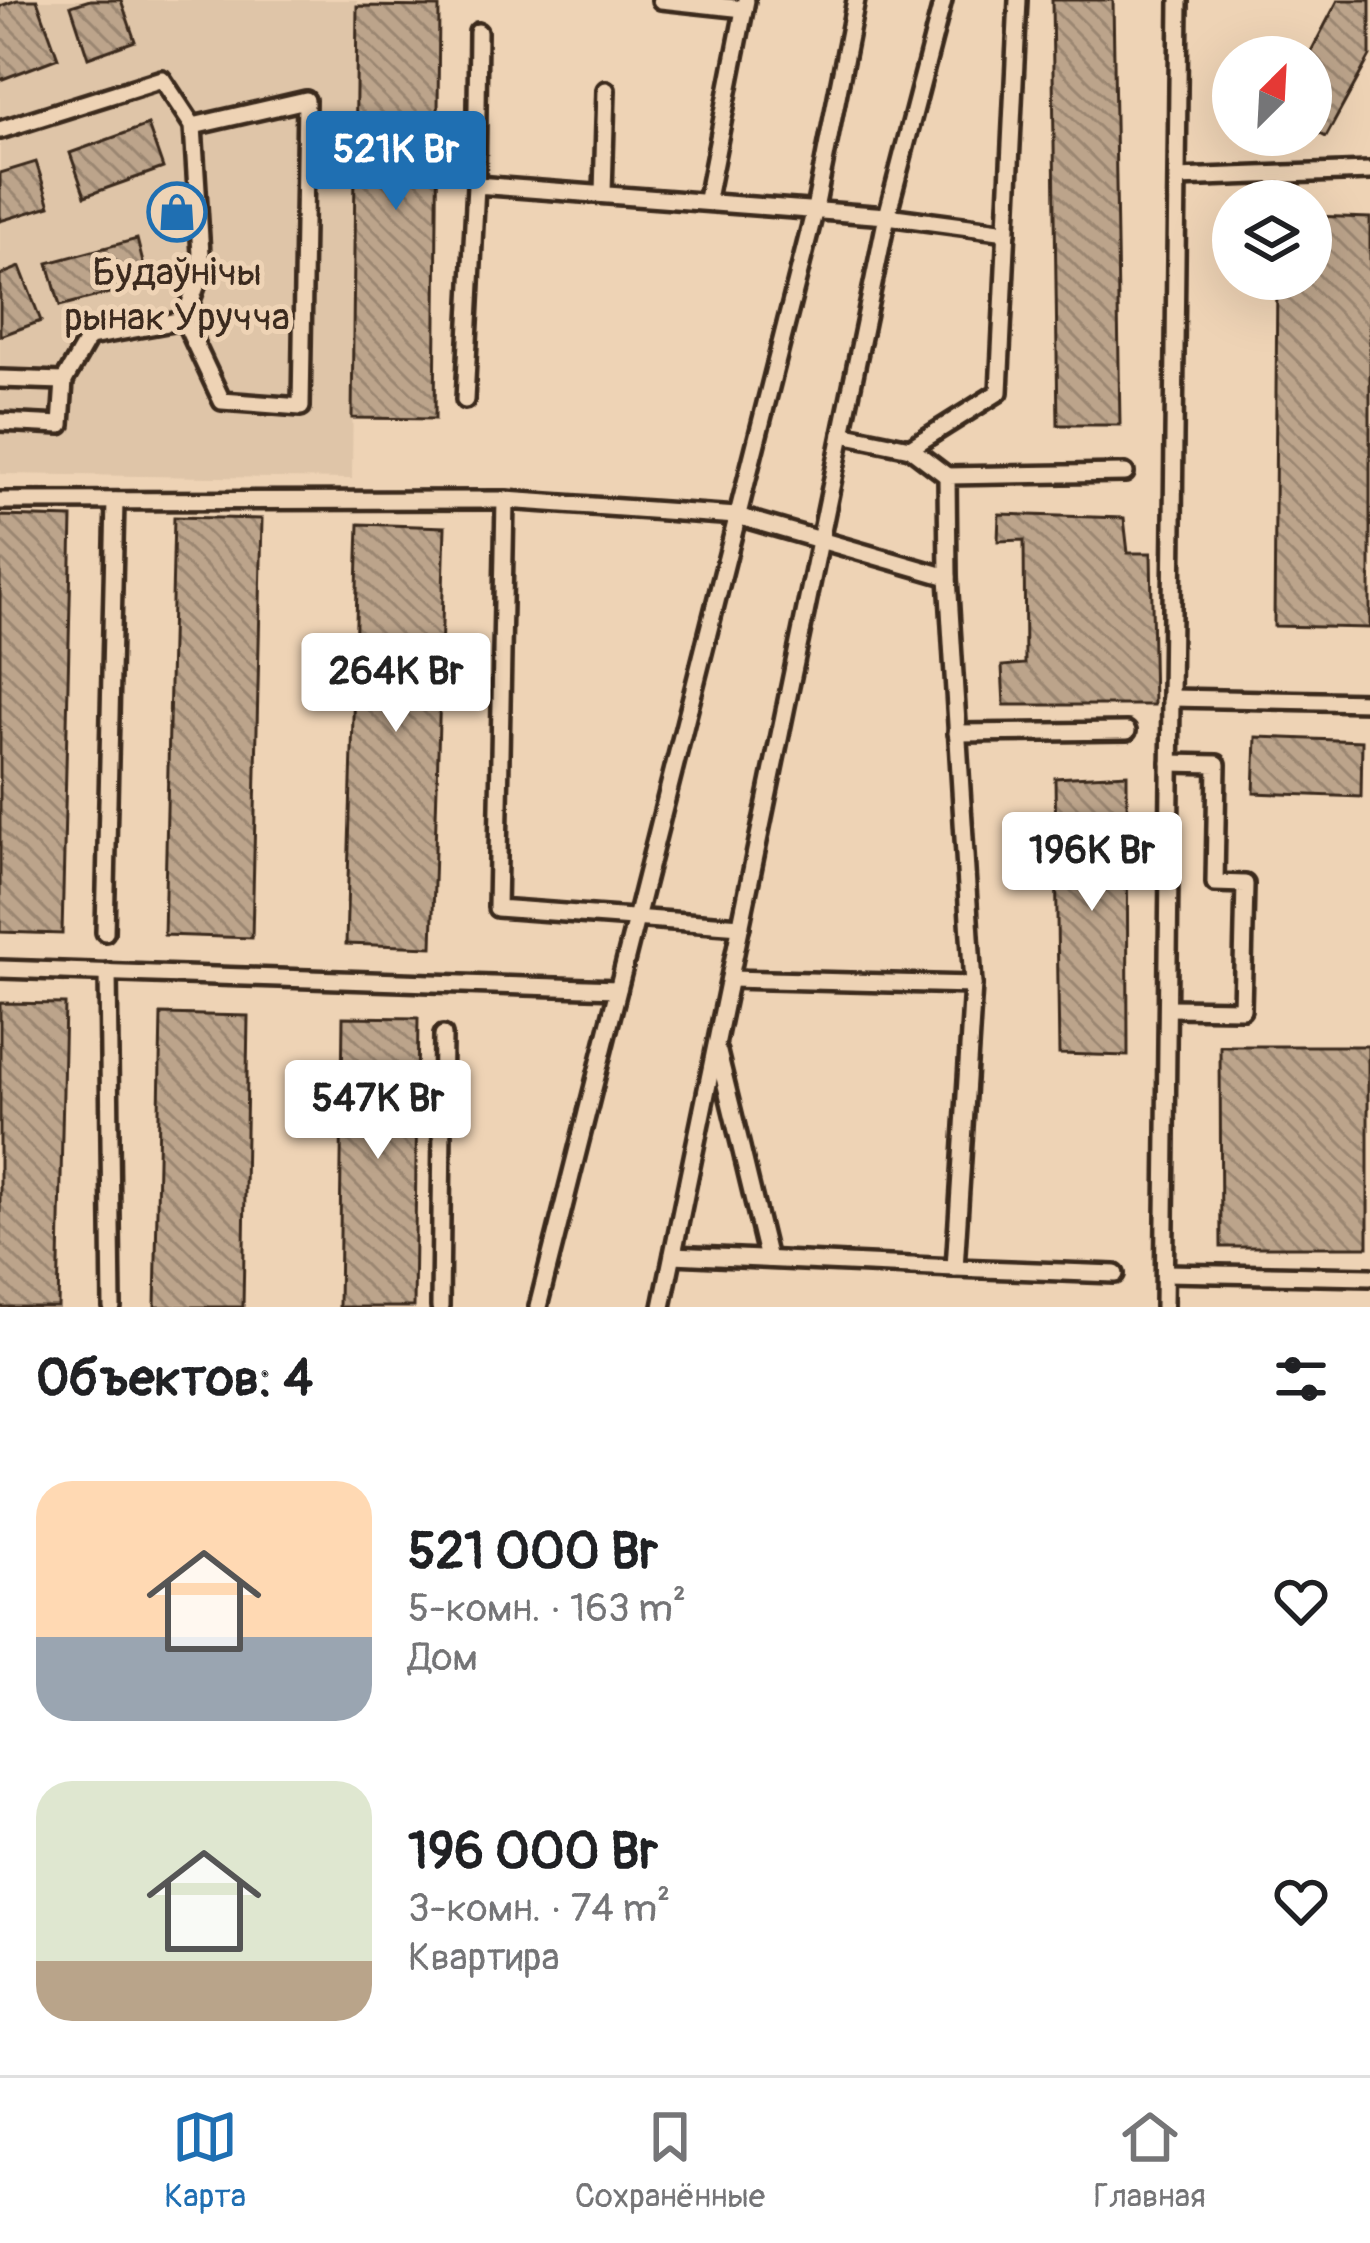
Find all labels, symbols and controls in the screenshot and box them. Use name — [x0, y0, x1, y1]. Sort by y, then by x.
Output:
north arrow — [1212, 36, 1332, 156]
map controls — [1212, 36, 1332, 300]
pin: 521K Br — [285, 111, 507, 213]
text: 521K Br — [333, 125, 459, 174]
button: layers — [1212, 180, 1332, 300]
shop icon: Будаўнічы рынак Уручча — [146, 181, 208, 243]
place label: Будаўнічы рынак Уручча — [64, 248, 290, 342]
pin: 264K Br — [285, 633, 507, 735]
text: 264K Br — [328, 647, 464, 696]
pin: 196K Br — [981, 812, 1203, 914]
text: 196K Br — [1029, 826, 1155, 875]
pin: 547K Br — [267, 1060, 489, 1162]
text: 547K Br — [312, 1074, 444, 1123]
icon: filters — [1268, 1346, 1334, 1412]
text: Объектов: 4 — [36, 1347, 313, 1411]
text: 521 000 Br — [408, 1520, 658, 1584]
icon: home — [132, 1529, 276, 1673]
icon: heart — [1268, 1568, 1334, 1634]
text: 5-комн. · 163 m² — [408, 1584, 686, 1633]
text: Дом — [408, 1633, 478, 1682]
text: 196 000 Br — [408, 1820, 658, 1884]
icon: home — [132, 1829, 276, 1973]
icon: heart — [1268, 1868, 1334, 1934]
text: 3-комн. · 74 m² — [408, 1884, 670, 1933]
text: Квартира — [408, 1933, 560, 1982]
tab: Карта — [164, 2104, 246, 2217]
tab: Сохранённые — [575, 2104, 765, 2217]
tab: Главная — [1094, 2104, 1206, 2217]

